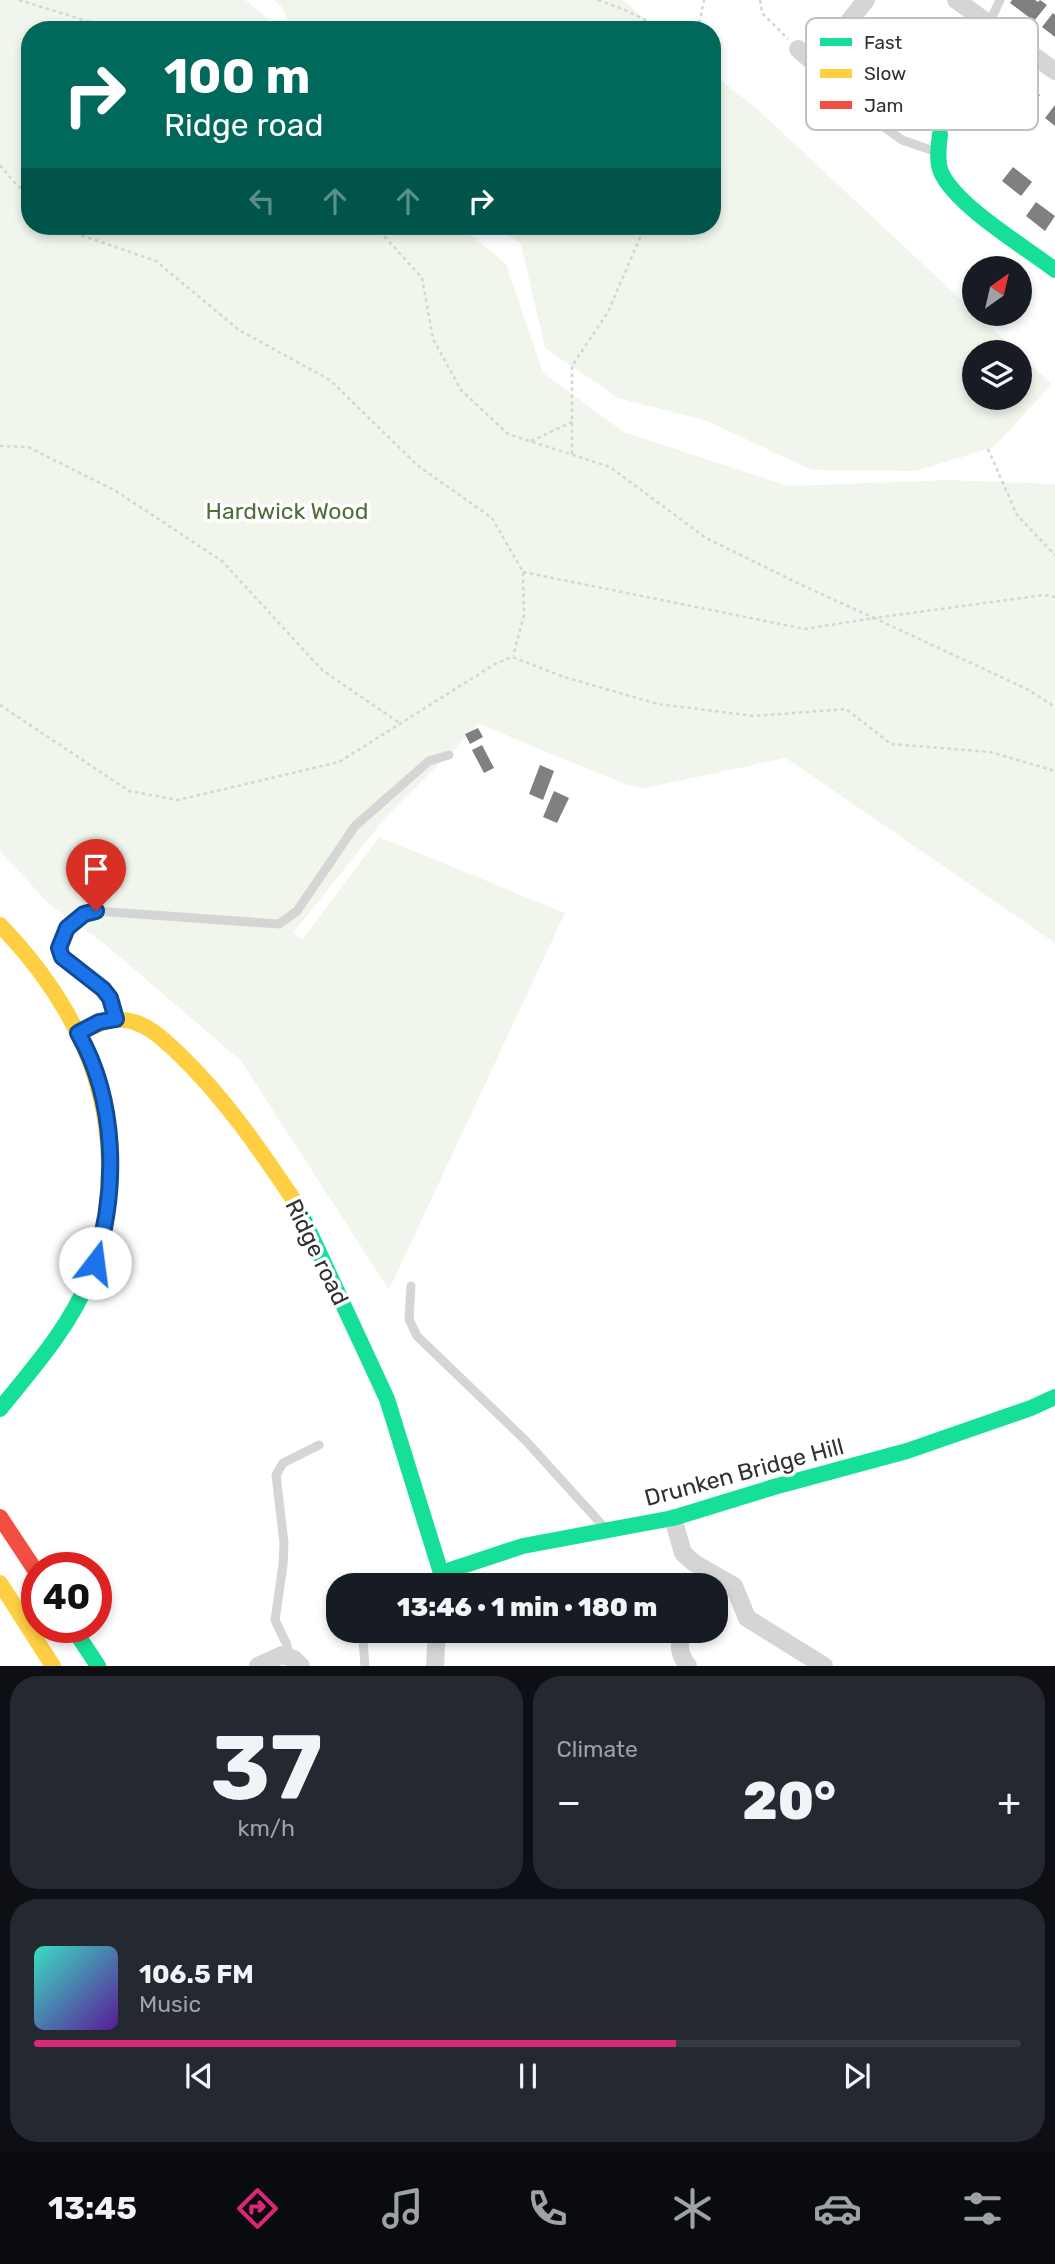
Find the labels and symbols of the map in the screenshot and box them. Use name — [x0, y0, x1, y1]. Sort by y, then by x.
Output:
legend — [806, 18, 1038, 130]
text: Fast — [864, 31, 903, 54]
text: Slow — [864, 62, 906, 85]
text: Jam — [864, 94, 903, 117]
north arrow — [962, 256, 1032, 326]
park label: Hardwick Wood — [206, 497, 368, 525]
pin — [66, 839, 126, 911]
street label: Ridge road — [279, 1194, 355, 1310]
position arrow — [58, 1226, 132, 1300]
street label: Drunken Bridge Hill — [641, 1432, 847, 1512]
speed limit sign: 40 — [21, 1552, 112, 1643]

